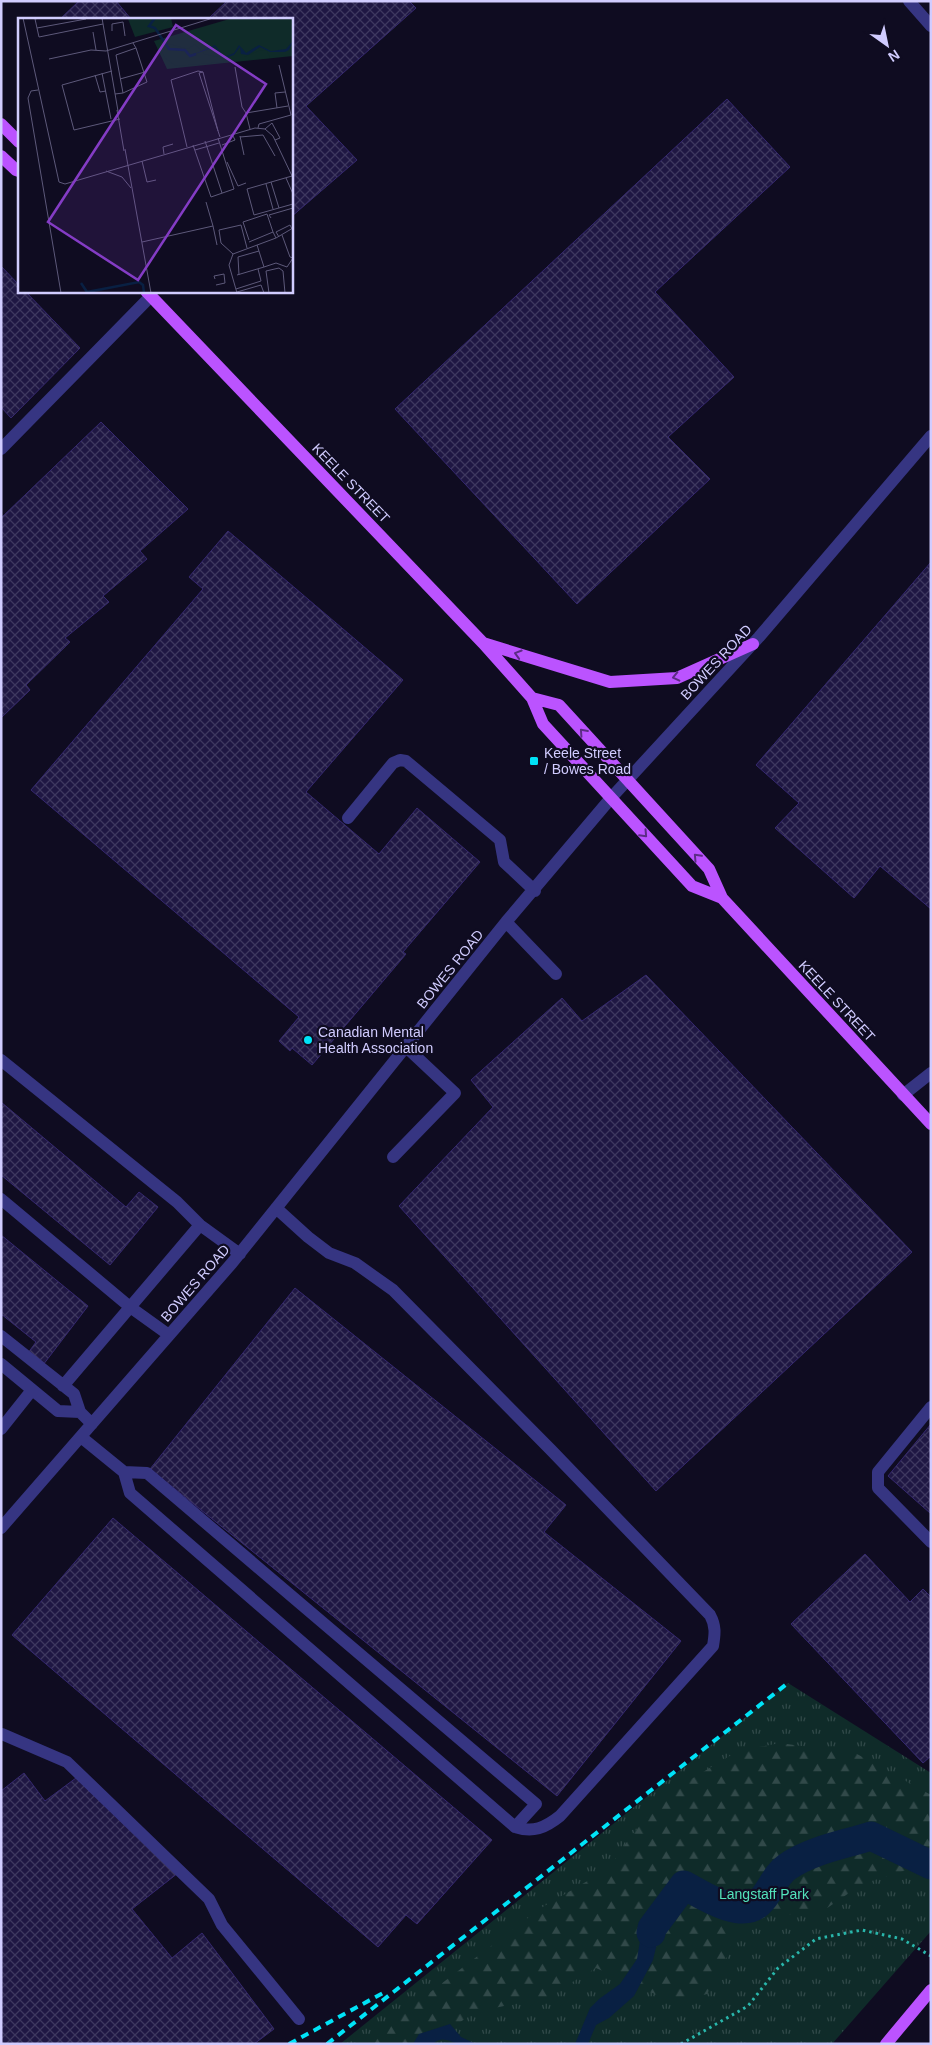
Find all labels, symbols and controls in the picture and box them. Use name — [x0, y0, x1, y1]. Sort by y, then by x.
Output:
inset map — [18, 18, 292, 292]
north arrow — [862, 20, 912, 70]
text: N — [885, 46, 903, 65]
street label: KEELE STREET — [309, 440, 393, 526]
street label: BOWES ROAD — [677, 621, 755, 703]
one-way arrow — [514, 649, 523, 659]
one-way arrow — [672, 671, 680, 682]
one-way arrow — [580, 728, 589, 737]
place label: Keele Street / Bowes Road — [544, 745, 631, 777]
marker: Keele Street / Bowes Road — [528, 755, 540, 767]
one-way arrow — [639, 828, 648, 837]
one-way arrow — [694, 853, 703, 862]
street label: BOWES ROAD — [413, 926, 487, 1012]
street label: KEELE STREET — [796, 957, 879, 1045]
place label: Canadian Mental Health Association — [318, 1024, 433, 1056]
marker: Canadian Mental Health Association — [302, 1034, 314, 1046]
street label: BOWES ROAD — [157, 1241, 233, 1325]
park label: Langstaff Park — [719, 1886, 810, 1902]

